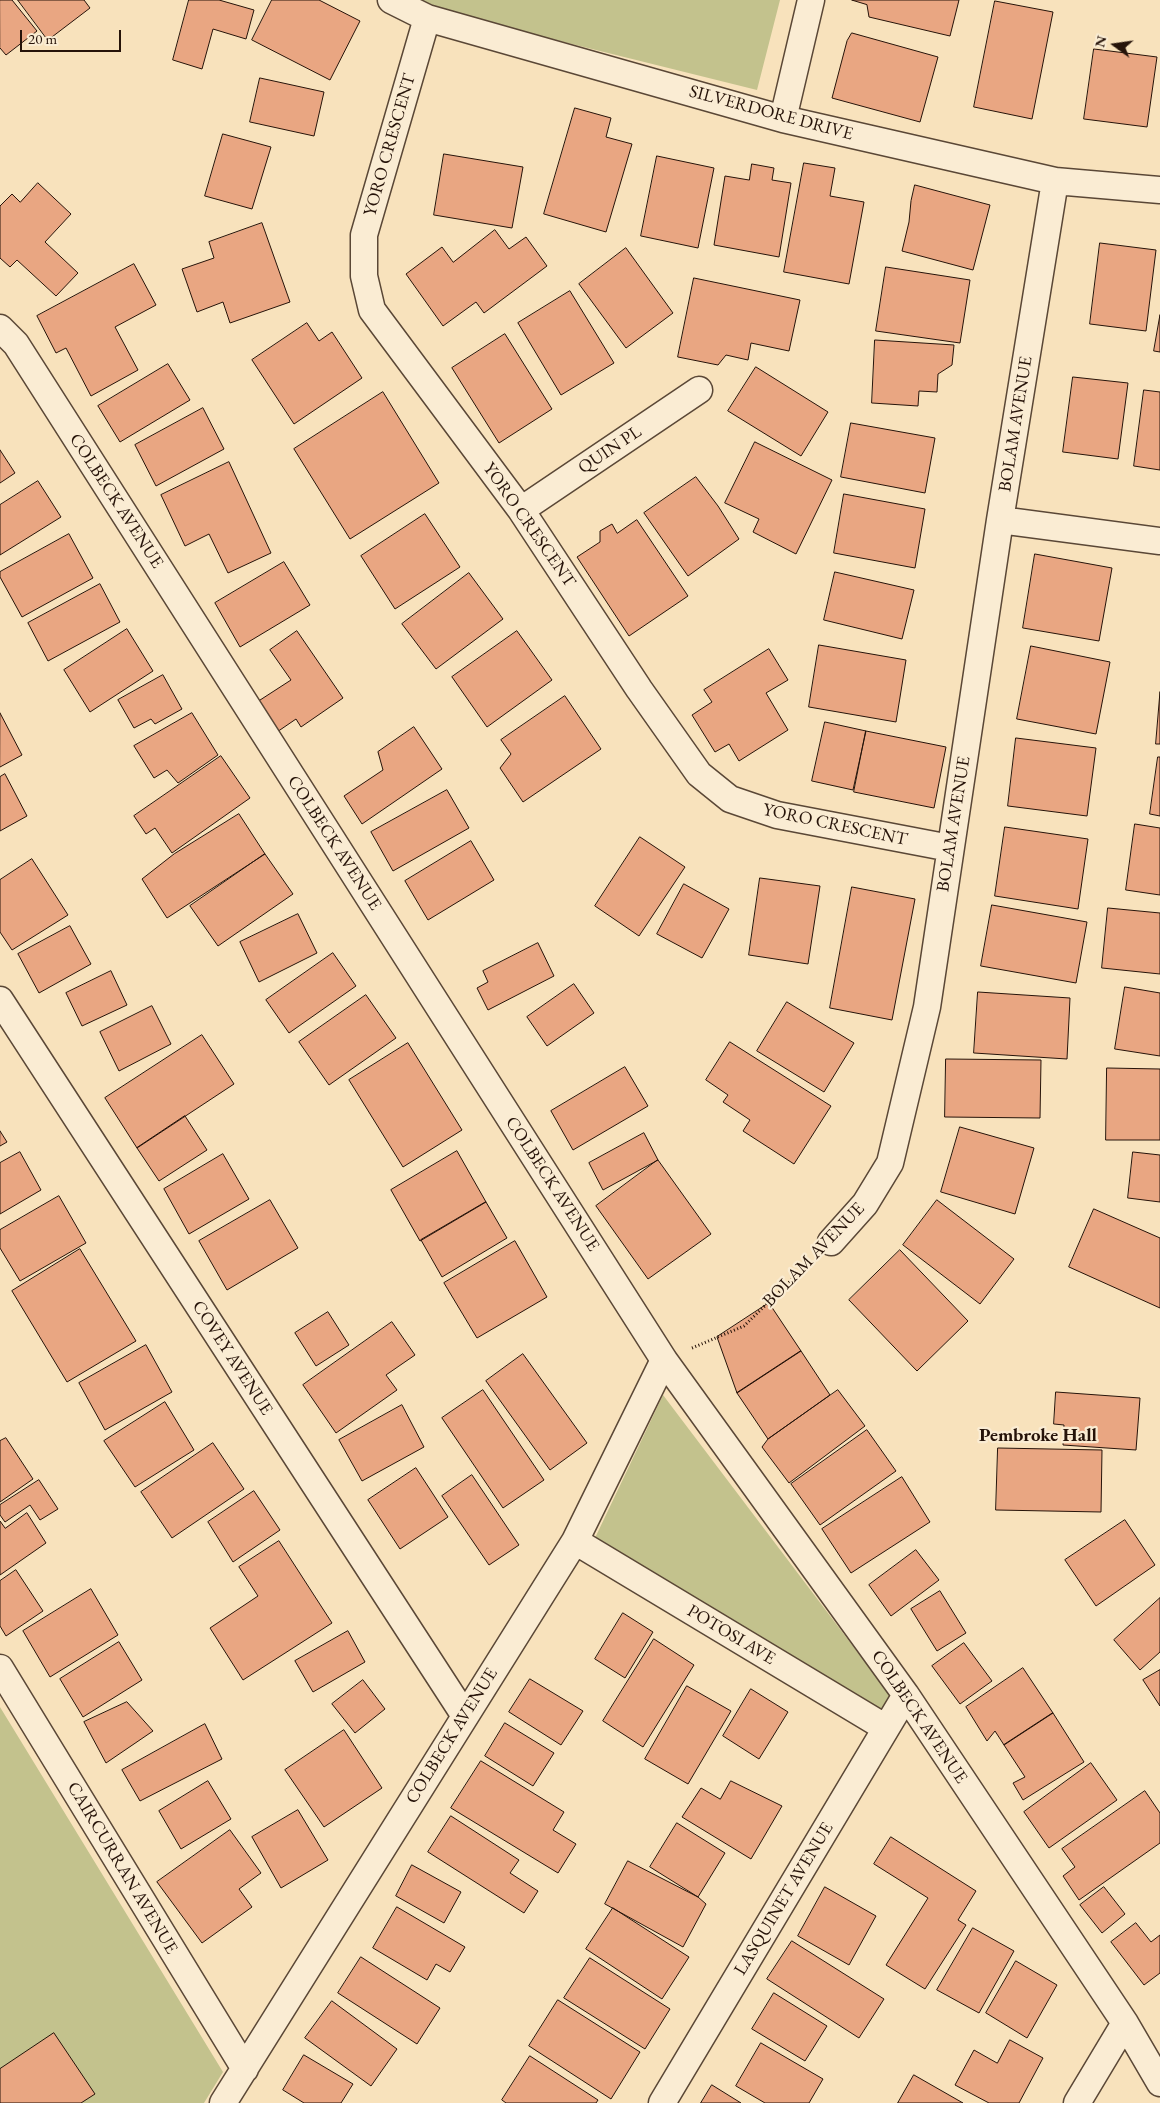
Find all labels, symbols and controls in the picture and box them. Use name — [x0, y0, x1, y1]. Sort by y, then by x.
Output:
scale bar — [22, 20, 124, 52]
north arrow — [1090, 20, 1140, 70]
text: 20 m — [28, 29, 57, 48]
text: N — [1090, 34, 1111, 49]
street label: YORO CRESCENT — [359, 71, 421, 219]
street label: SILVERDORE DRIVE — [687, 81, 855, 145]
street label: BOLAM AVENUE — [995, 355, 1037, 493]
street label: QUIN PL — [574, 421, 646, 479]
street label: COLBECK AVENUE — [64, 430, 168, 572]
street label: YORO CRESCENT — [478, 458, 580, 592]
street label: BOLAM AVENUE — [933, 755, 975, 893]
street label: COLBECK AVENUE — [282, 772, 386, 914]
street label: YORO CRESCENT — [761, 799, 909, 851]
street label: COLBECK AVENUE — [500, 1113, 604, 1255]
street label: BOLAM AVENUE — [759, 1198, 869, 1312]
street label: COVEY AVENUE — [187, 1297, 277, 1419]
district label: Pembroke Hall — [979, 1425, 1097, 1447]
street label: POTOSI AVE — [683, 1600, 779, 1670]
street label: COLBECK AVENUE — [866, 1646, 972, 1788]
street label: COLBECK AVENUE — [401, 1664, 503, 1808]
street label: CAIRCURRAN AVENUE — [62, 1778, 182, 1958]
street label: LASQUINET AVENUE — [730, 1819, 838, 1979]

